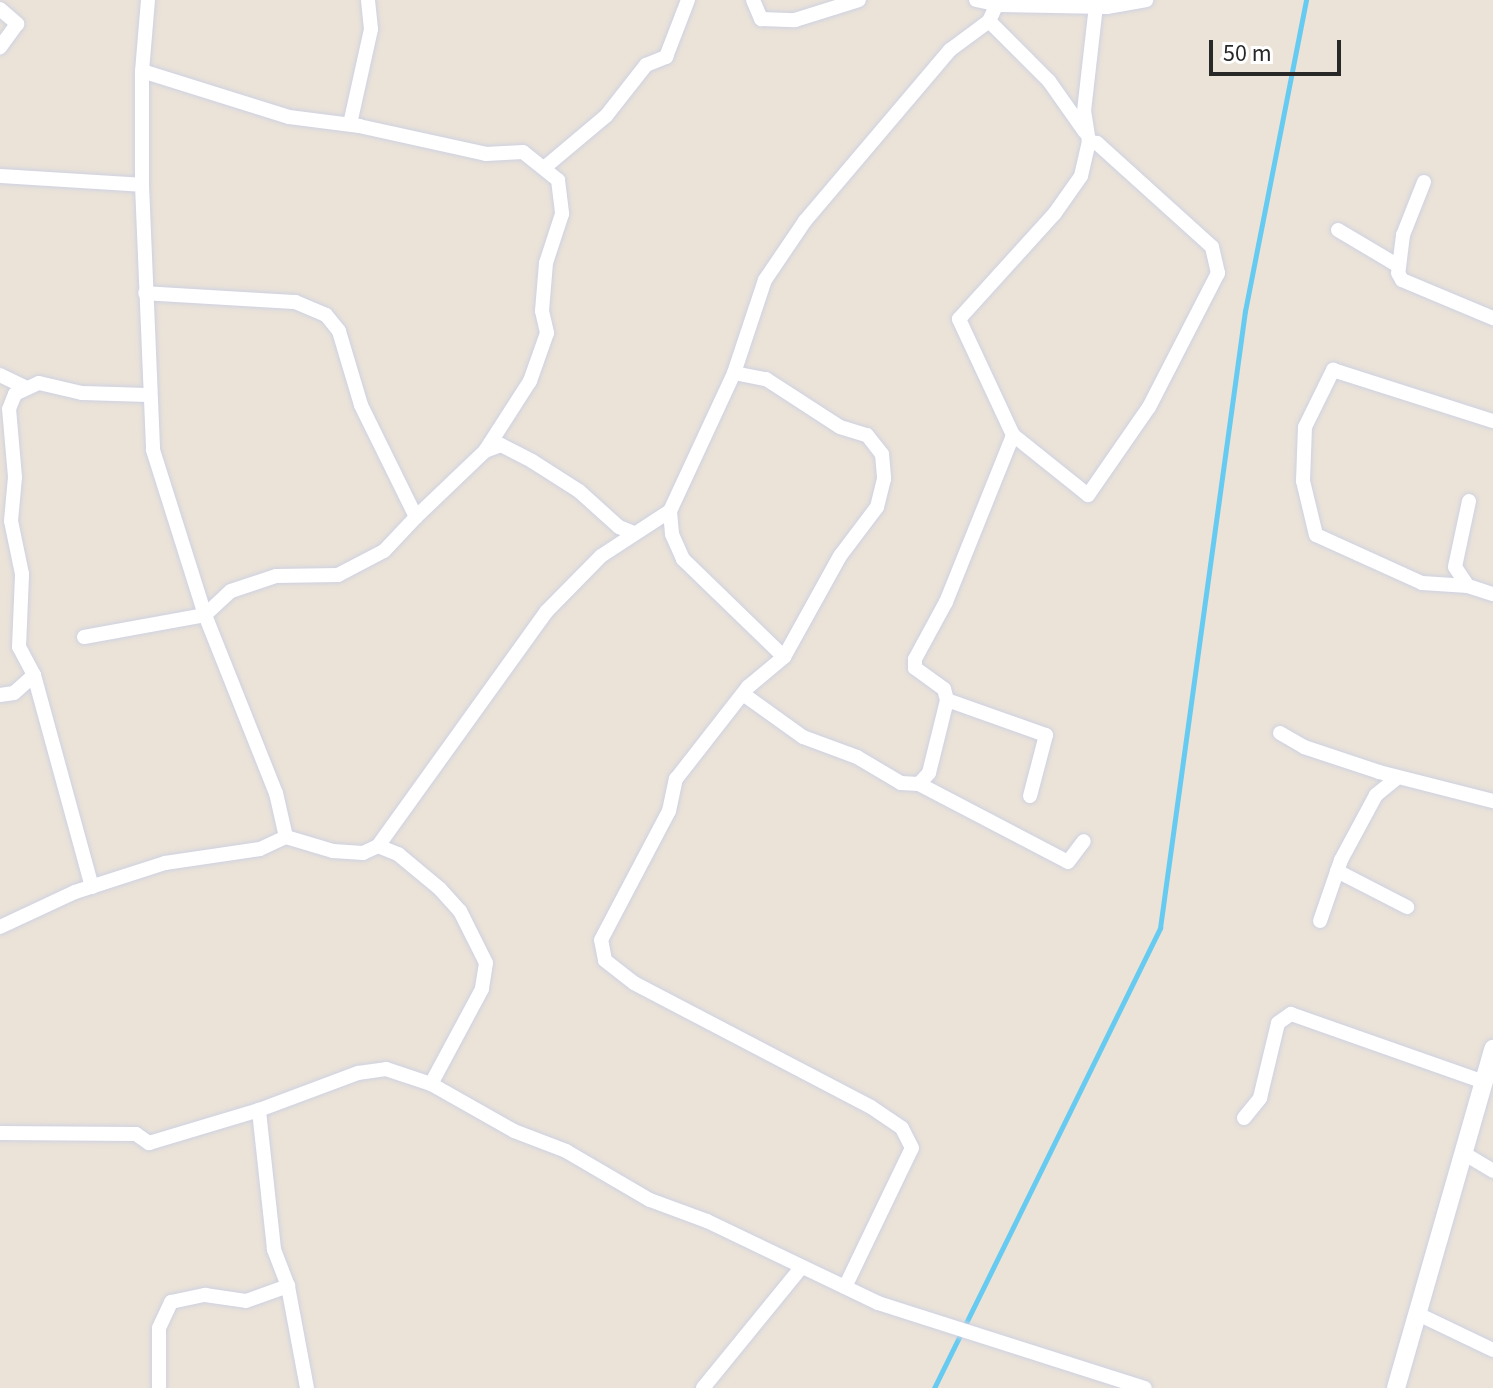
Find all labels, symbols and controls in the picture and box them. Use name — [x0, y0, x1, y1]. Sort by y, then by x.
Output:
scale bar — [1213, 24, 1345, 74]
text: 50 m — [1223, 36, 1272, 71]

